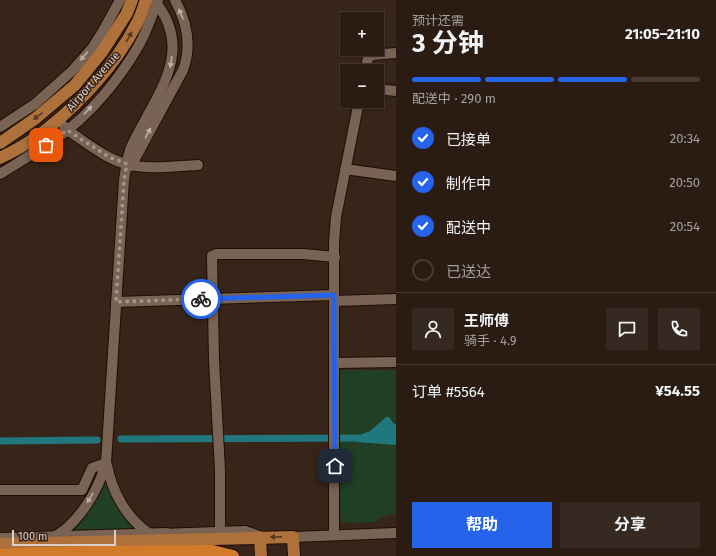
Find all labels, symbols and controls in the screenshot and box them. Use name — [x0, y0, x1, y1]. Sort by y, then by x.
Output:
one-way arrow — [178, 8, 184, 19]
map controls — [340, 12, 384, 108]
button: + — [340, 12, 384, 56]
text: 预计还需 — [412, 13, 464, 28]
text: 21:05–21:10 — [625, 25, 700, 43]
text: 3 分钟 — [412, 28, 484, 59]
one-way arrow — [125, 31, 132, 43]
street label: Airport Avenue — [64, 49, 123, 114]
one-way arrow — [80, 51, 89, 62]
one-way arrow — [168, 56, 174, 68]
button: − — [340, 64, 384, 108]
text: 配送中 · 290 m — [412, 91, 496, 106]
one-way arrow — [83, 105, 93, 115]
one-way arrow — [33, 112, 44, 121]
one-way arrow — [145, 127, 151, 139]
icon: check — [412, 127, 434, 149]
pin — [29, 128, 63, 162]
text: 已接单 — [446, 131, 491, 149]
text: 20:34 — [670, 131, 700, 146]
icon: bag — [35, 134, 57, 156]
icon: check — [412, 171, 434, 193]
text: 制作中 — [446, 175, 491, 193]
text: 20:50 — [669, 175, 700, 190]
icon: check — [412, 215, 434, 237]
text: 配送中 — [446, 219, 491, 237]
text: 20:54 — [670, 219, 700, 234]
text: 已送达 — [446, 263, 491, 281]
courier — [181, 279, 221, 319]
icon: bike — [190, 288, 212, 310]
button: person — [412, 308, 454, 350]
button: chat — [606, 308, 648, 350]
button: phone — [658, 308, 700, 350]
text: 王师傅 — [464, 312, 509, 330]
text: 骑手 · 4.9 — [464, 333, 517, 348]
text: ¥54.55 — [655, 382, 700, 400]
text: 订单 #5564 — [412, 383, 485, 401]
pin — [318, 449, 352, 483]
icon: home — [324, 455, 346, 477]
one-way arrow — [87, 492, 94, 504]
button: 帮助 — [412, 502, 552, 548]
button: 分享 — [560, 502, 700, 548]
scale bar — [12, 528, 116, 547]
text: 100 m — [18, 530, 47, 543]
one-way arrow — [269, 534, 282, 540]

